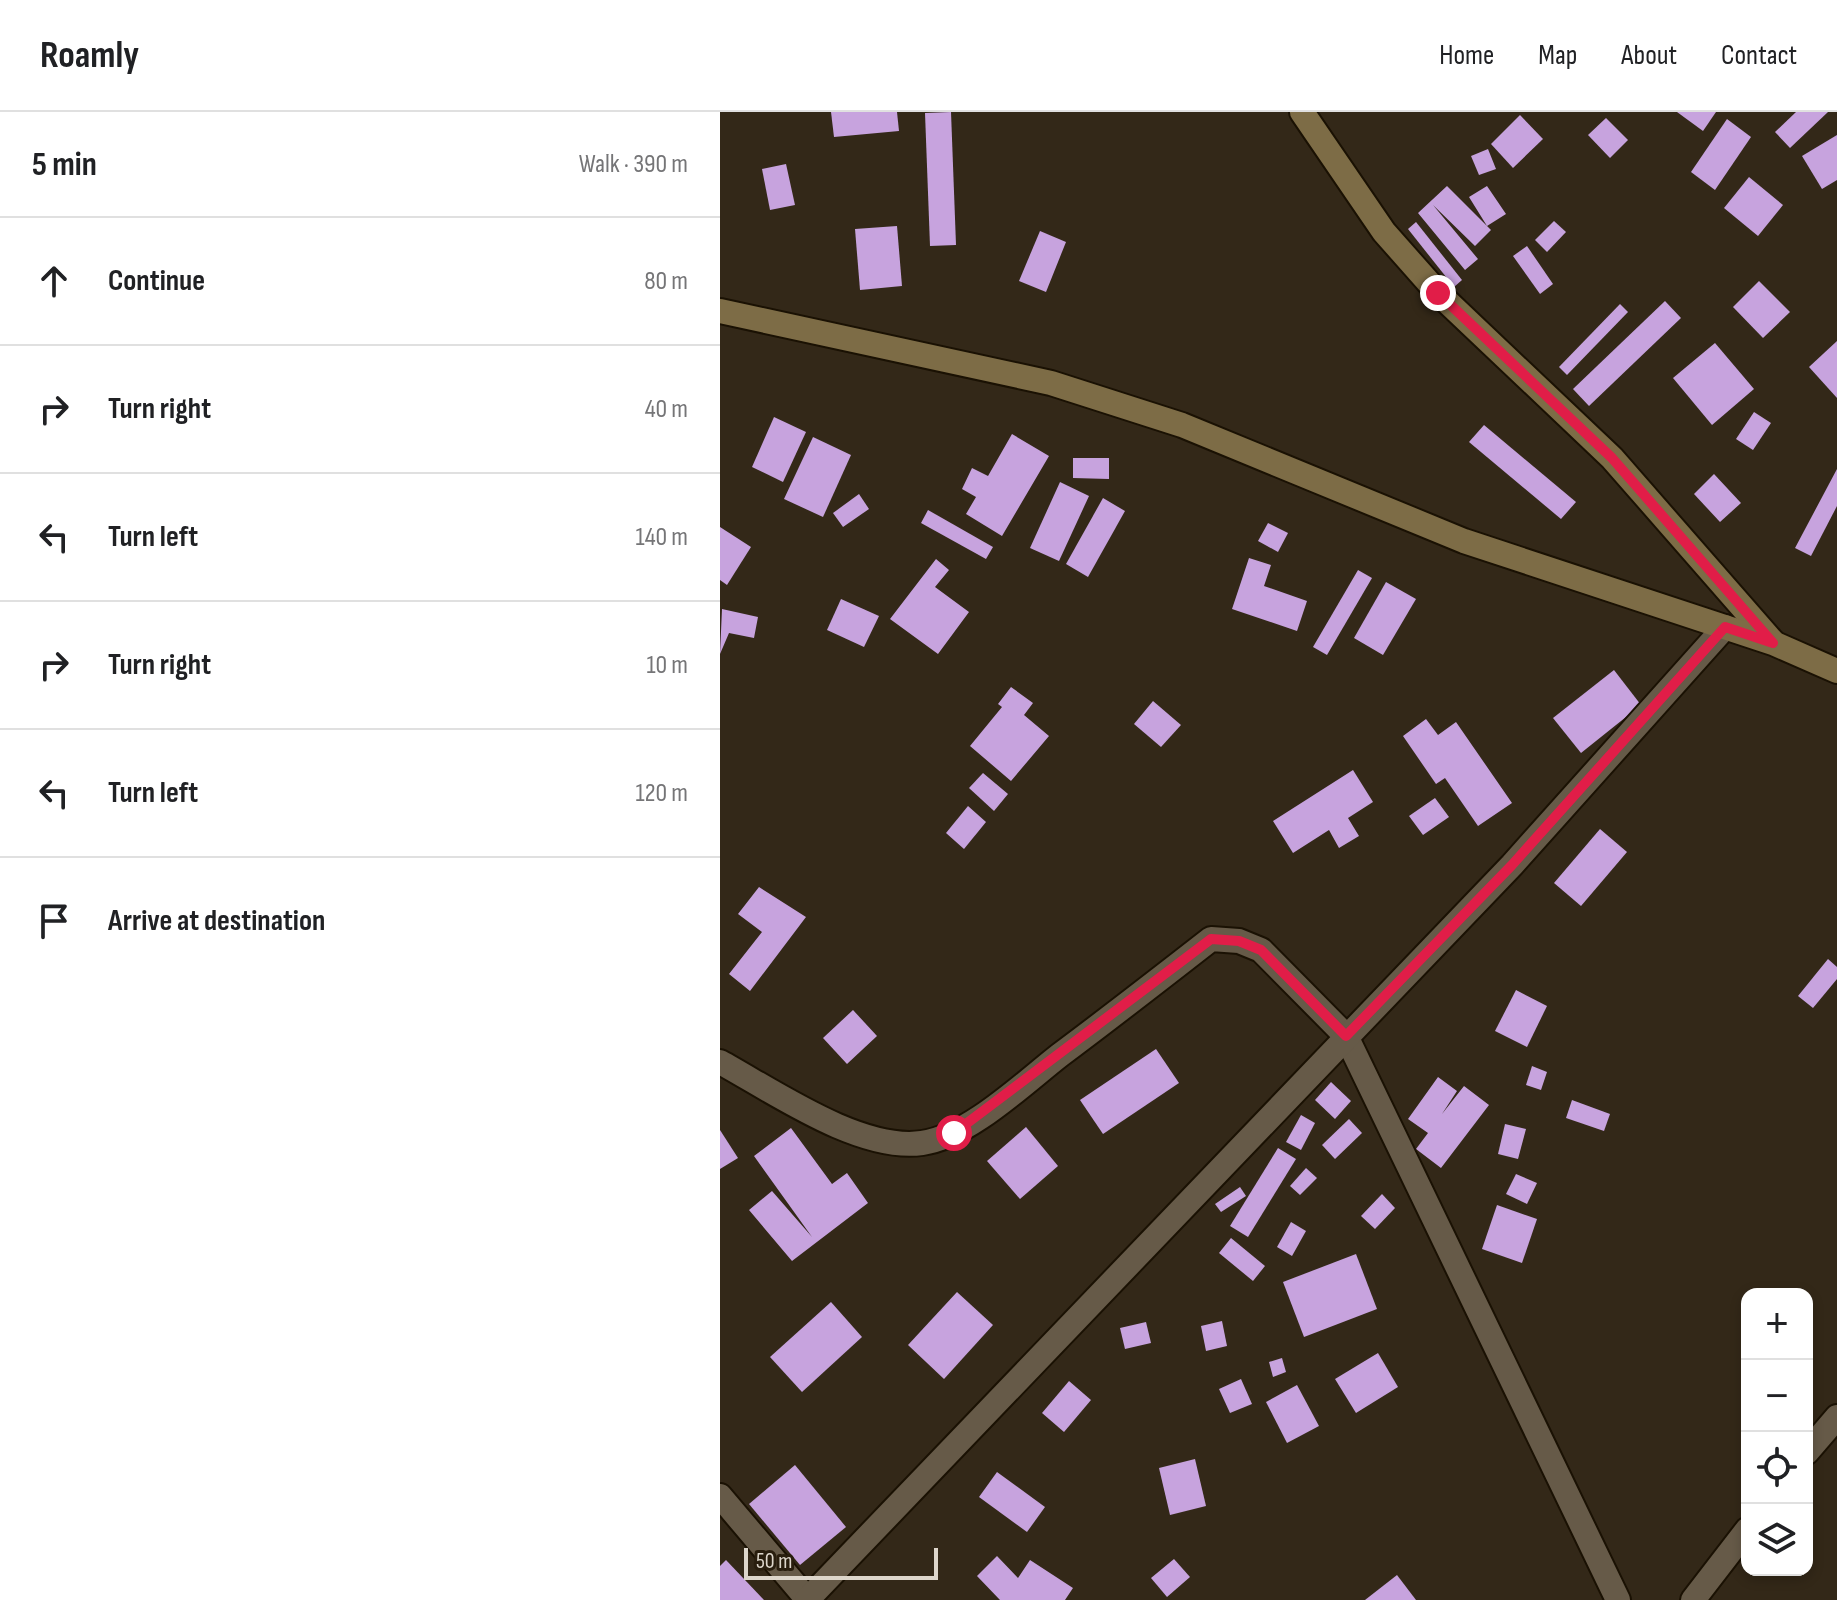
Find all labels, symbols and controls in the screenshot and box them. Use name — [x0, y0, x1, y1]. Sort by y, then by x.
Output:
text: Roamly — [40, 33, 139, 78]
text: Home — [1439, 39, 1494, 72]
text: Map — [1538, 39, 1577, 72]
text: About — [1621, 39, 1677, 72]
text: Contact — [1721, 39, 1797, 72]
text: 5 min — [32, 144, 97, 185]
text: Walk · 390 m — [579, 149, 688, 180]
icon: ahead — [32, 259, 76, 303]
text: Continue — [108, 263, 205, 299]
text: 80 m — [644, 266, 688, 297]
route end — [1420, 275, 1456, 311]
icon: right — [32, 387, 76, 431]
text: Turn right — [108, 391, 211, 427]
text: 40 m — [645, 394, 688, 425]
icon: left — [32, 515, 76, 559]
text: Turn left — [108, 519, 198, 555]
text: 140 m — [636, 522, 688, 553]
icon: right — [32, 643, 76, 687]
text: Turn right — [108, 647, 211, 683]
text: 10 m — [646, 650, 688, 681]
icon: left — [32, 771, 76, 815]
text: Turn left — [108, 775, 198, 811]
text: 120 m — [635, 778, 688, 809]
icon: arrive — [32, 899, 76, 943]
text: Arrive at destination — [108, 903, 325, 939]
route start — [936, 1115, 972, 1151]
map controls — [1741, 1288, 1813, 1576]
button: + — [1741, 1288, 1813, 1360]
button: − — [1741, 1360, 1813, 1432]
button: locate — [1741, 1432, 1813, 1504]
button: layers — [1741, 1504, 1813, 1576]
scale bar — [744, 1544, 938, 1580]
text: 50 m — [756, 1548, 792, 1575]

